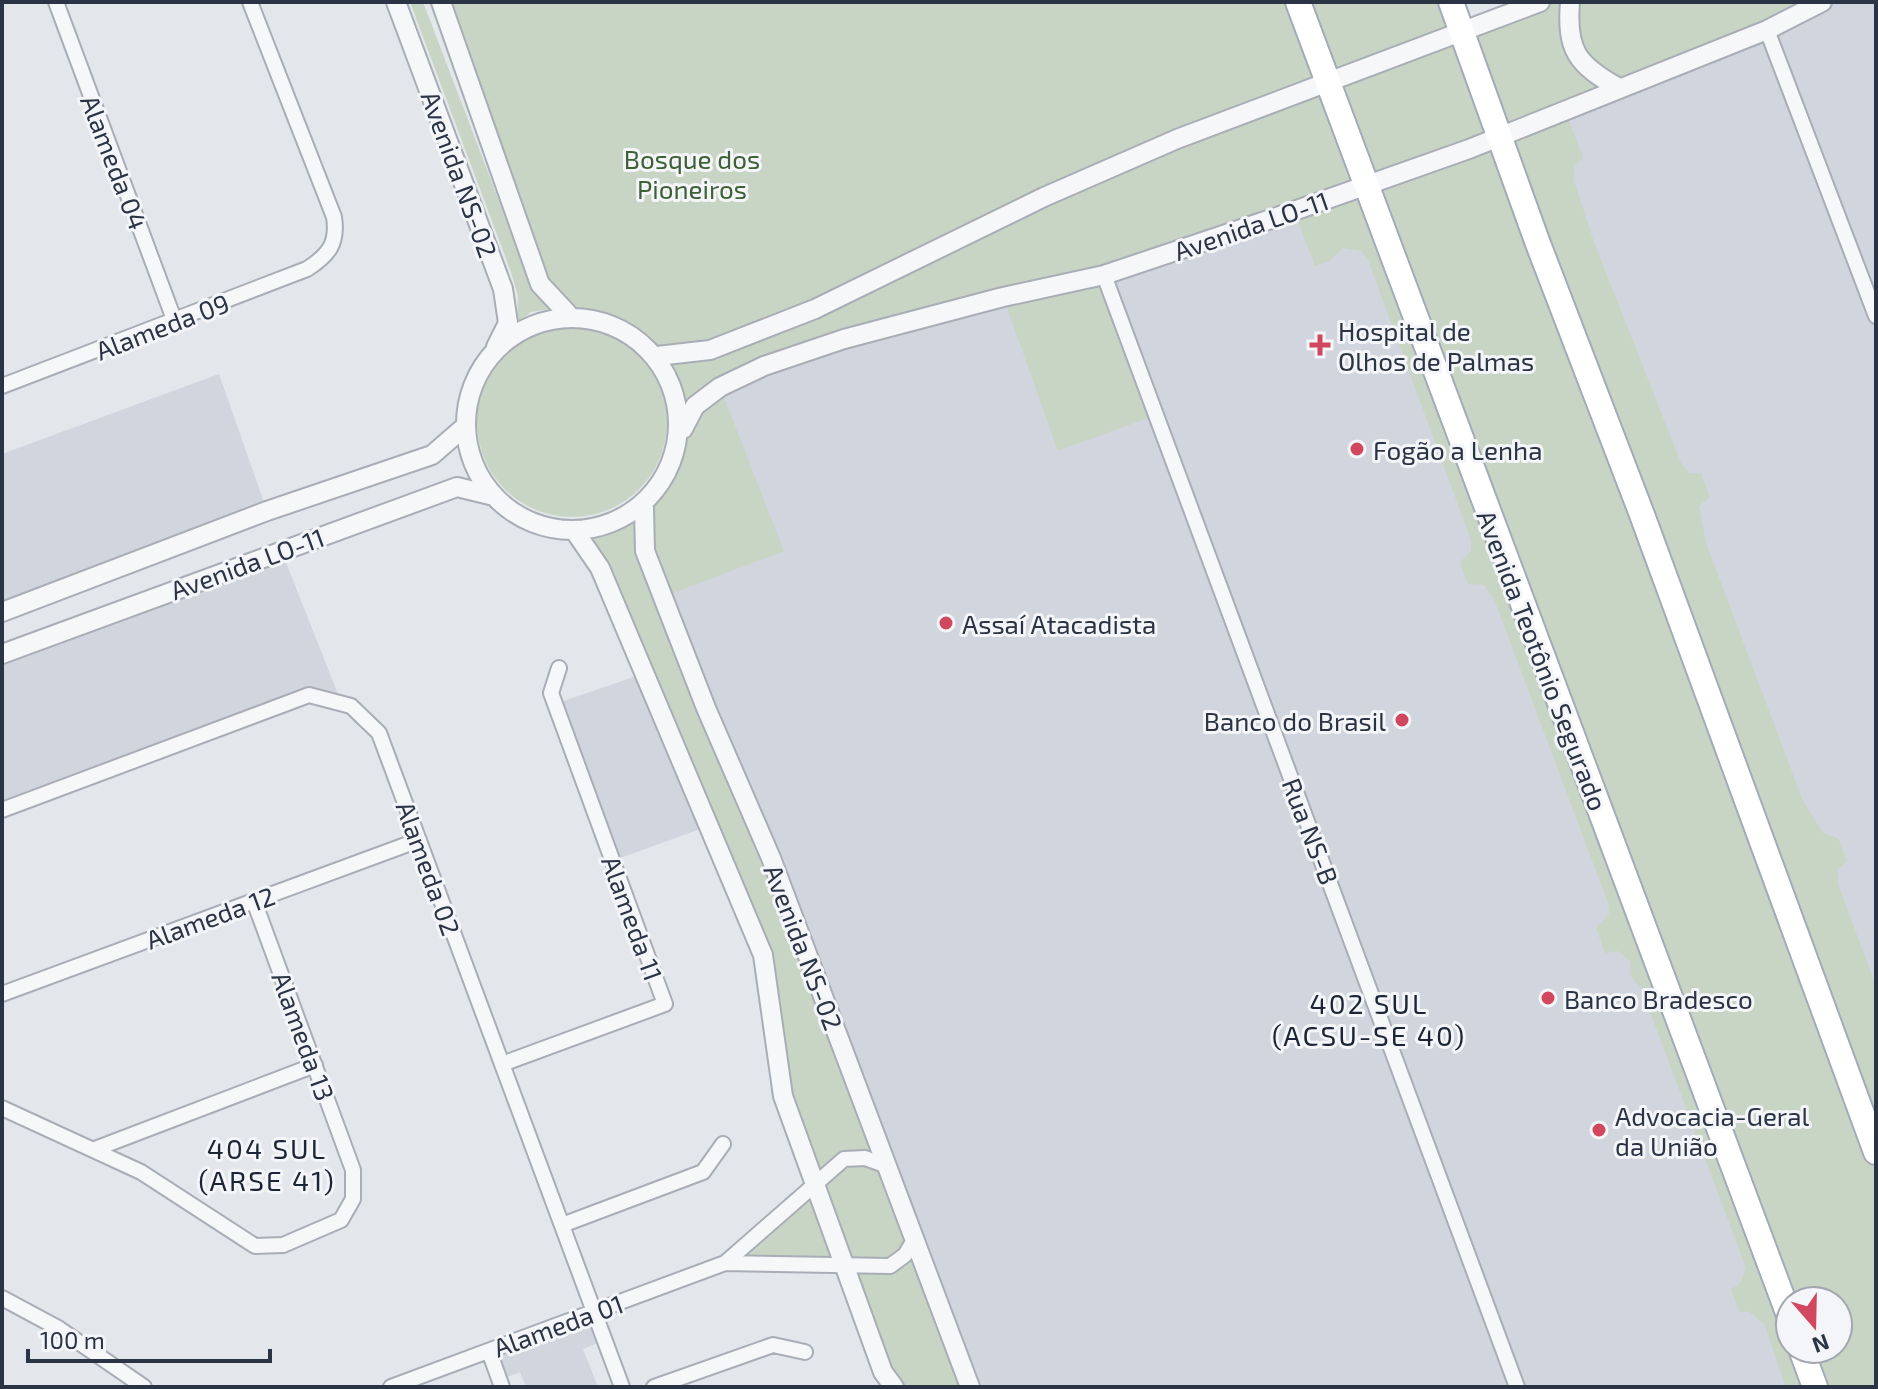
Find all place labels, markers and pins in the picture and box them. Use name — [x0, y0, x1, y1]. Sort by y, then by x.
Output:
place label: Hospital de Olhos de Palmas — [1338, 315, 1534, 376]
marker: Hospital de Olhos de Palmas — [1309, 334, 1331, 356]
place label: Fogão a Lenha — [1373, 434, 1542, 465]
marker: Fogão a Lenha — [1348, 440, 1366, 458]
place label: Assaí Atacadista — [962, 608, 1156, 639]
marker: Assaí Atacadista — [937, 614, 955, 632]
place label: Banco do Brasil — [1204, 705, 1386, 736]
marker: Banco do Brasil — [1393, 711, 1411, 729]
place label: Banco Bradesco — [1564, 983, 1753, 1014]
marker: Banco Bradesco — [1539, 989, 1557, 1007]
place label: Advocacia-Geral da União — [1615, 1100, 1810, 1161]
marker: Advocacia-Geral da União — [1590, 1121, 1608, 1139]

